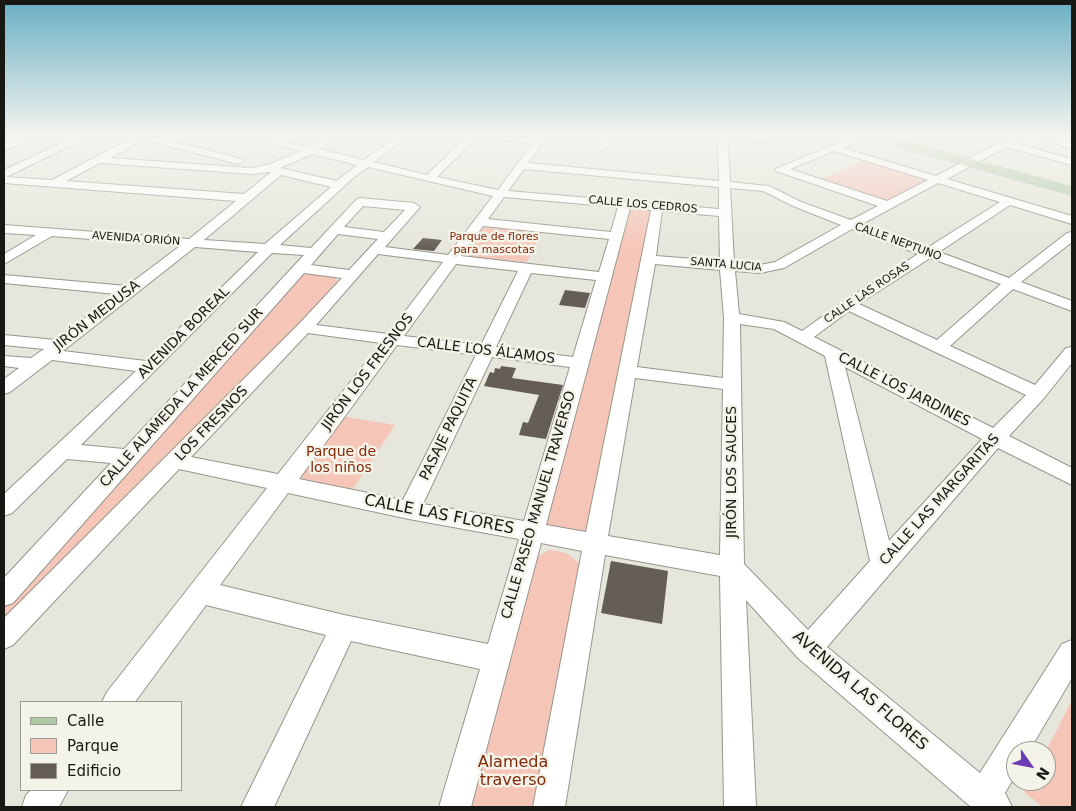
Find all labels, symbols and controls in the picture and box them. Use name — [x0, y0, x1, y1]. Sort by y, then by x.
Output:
street label: CALLE LOS CEDROS — [588, 194, 698, 216]
street label: CALLE NEPTUNO — [853, 220, 943, 264]
street label: AVENIDA ORIÓN — [91, 229, 181, 249]
park label: Parque de flores para mascotas — [449, 230, 539, 256]
street label: SANTA LUCIA — [690, 255, 762, 275]
street label: CALLE LAS ROSAS — [822, 259, 912, 327]
street label: JIRÓN MEDUSA — [51, 277, 143, 355]
street label: AVENIDA BOREAL — [135, 284, 233, 382]
street label: CALLE ALAMEDA LA MERCED SUR — [97, 305, 267, 491]
street label: JIRÓN LOS FRESNOS — [319, 310, 417, 434]
street label: CALLE LOS ÁLAMOS — [416, 334, 556, 368]
street label: CALLE LOS JARDINES — [835, 349, 973, 431]
street label: PASAJE PAQUITA — [417, 375, 481, 483]
street label: LOS FRESNOS — [172, 383, 252, 465]
street label: CALLE PASEO MANUEL TRAVERSO — [498, 389, 580, 621]
street label: JIRÓN LOS SAUCES — [724, 406, 740, 538]
street label: CALLE LAS MARGARITAS — [877, 431, 1003, 569]
park label: Parque de los niños — [306, 444, 376, 477]
street label: CALLE LAS FLORES — [362, 491, 516, 539]
street label: AVENIDA LAS FLORES — [789, 627, 931, 755]
legend — [20, 701, 182, 791]
text: Calle — [67, 712, 104, 730]
text: Parque — [67, 737, 119, 755]
north arrow — [1006, 741, 1056, 791]
park label: Alameda traverso — [478, 753, 548, 791]
text: Edificio — [67, 762, 121, 780]
text: N — [1033, 764, 1053, 783]

